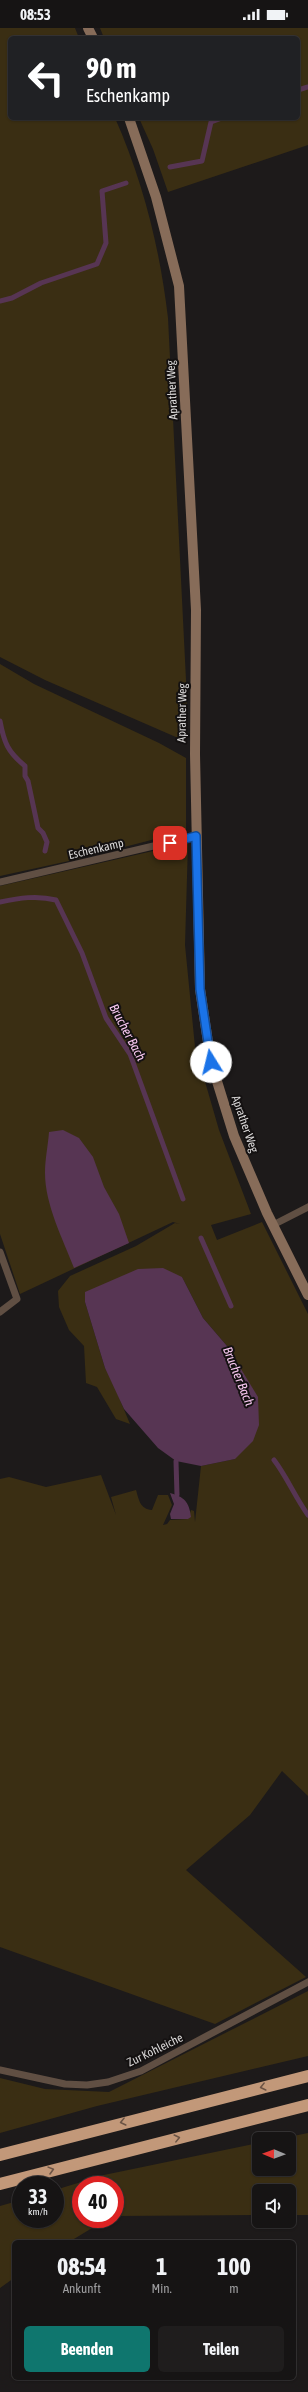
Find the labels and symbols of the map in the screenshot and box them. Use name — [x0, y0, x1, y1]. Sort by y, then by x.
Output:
street label: Aprather Weg — [163, 359, 181, 420]
street label: Aprather Weg — [174, 682, 190, 743]
pin — [153, 826, 187, 860]
street label: Eschenkamp — [67, 836, 125, 862]
water label: Brucher Bach — [106, 1001, 149, 1064]
position arrow — [190, 1041, 232, 1083]
street label: Aprather Weg — [229, 1094, 262, 1155]
water label: Brucher Bach — [220, 1345, 257, 1408]
street label: Zur Kohleiche — [125, 2030, 185, 2070]
one-way arrow — [259, 2083, 266, 2091]
one-way arrow — [120, 2118, 126, 2126]
north arrow — [252, 2132, 296, 2176]
one-way arrow — [174, 2134, 180, 2142]
one-way arrow — [47, 2166, 54, 2175]
speed limit sign: 40 — [72, 2176, 124, 2228]

